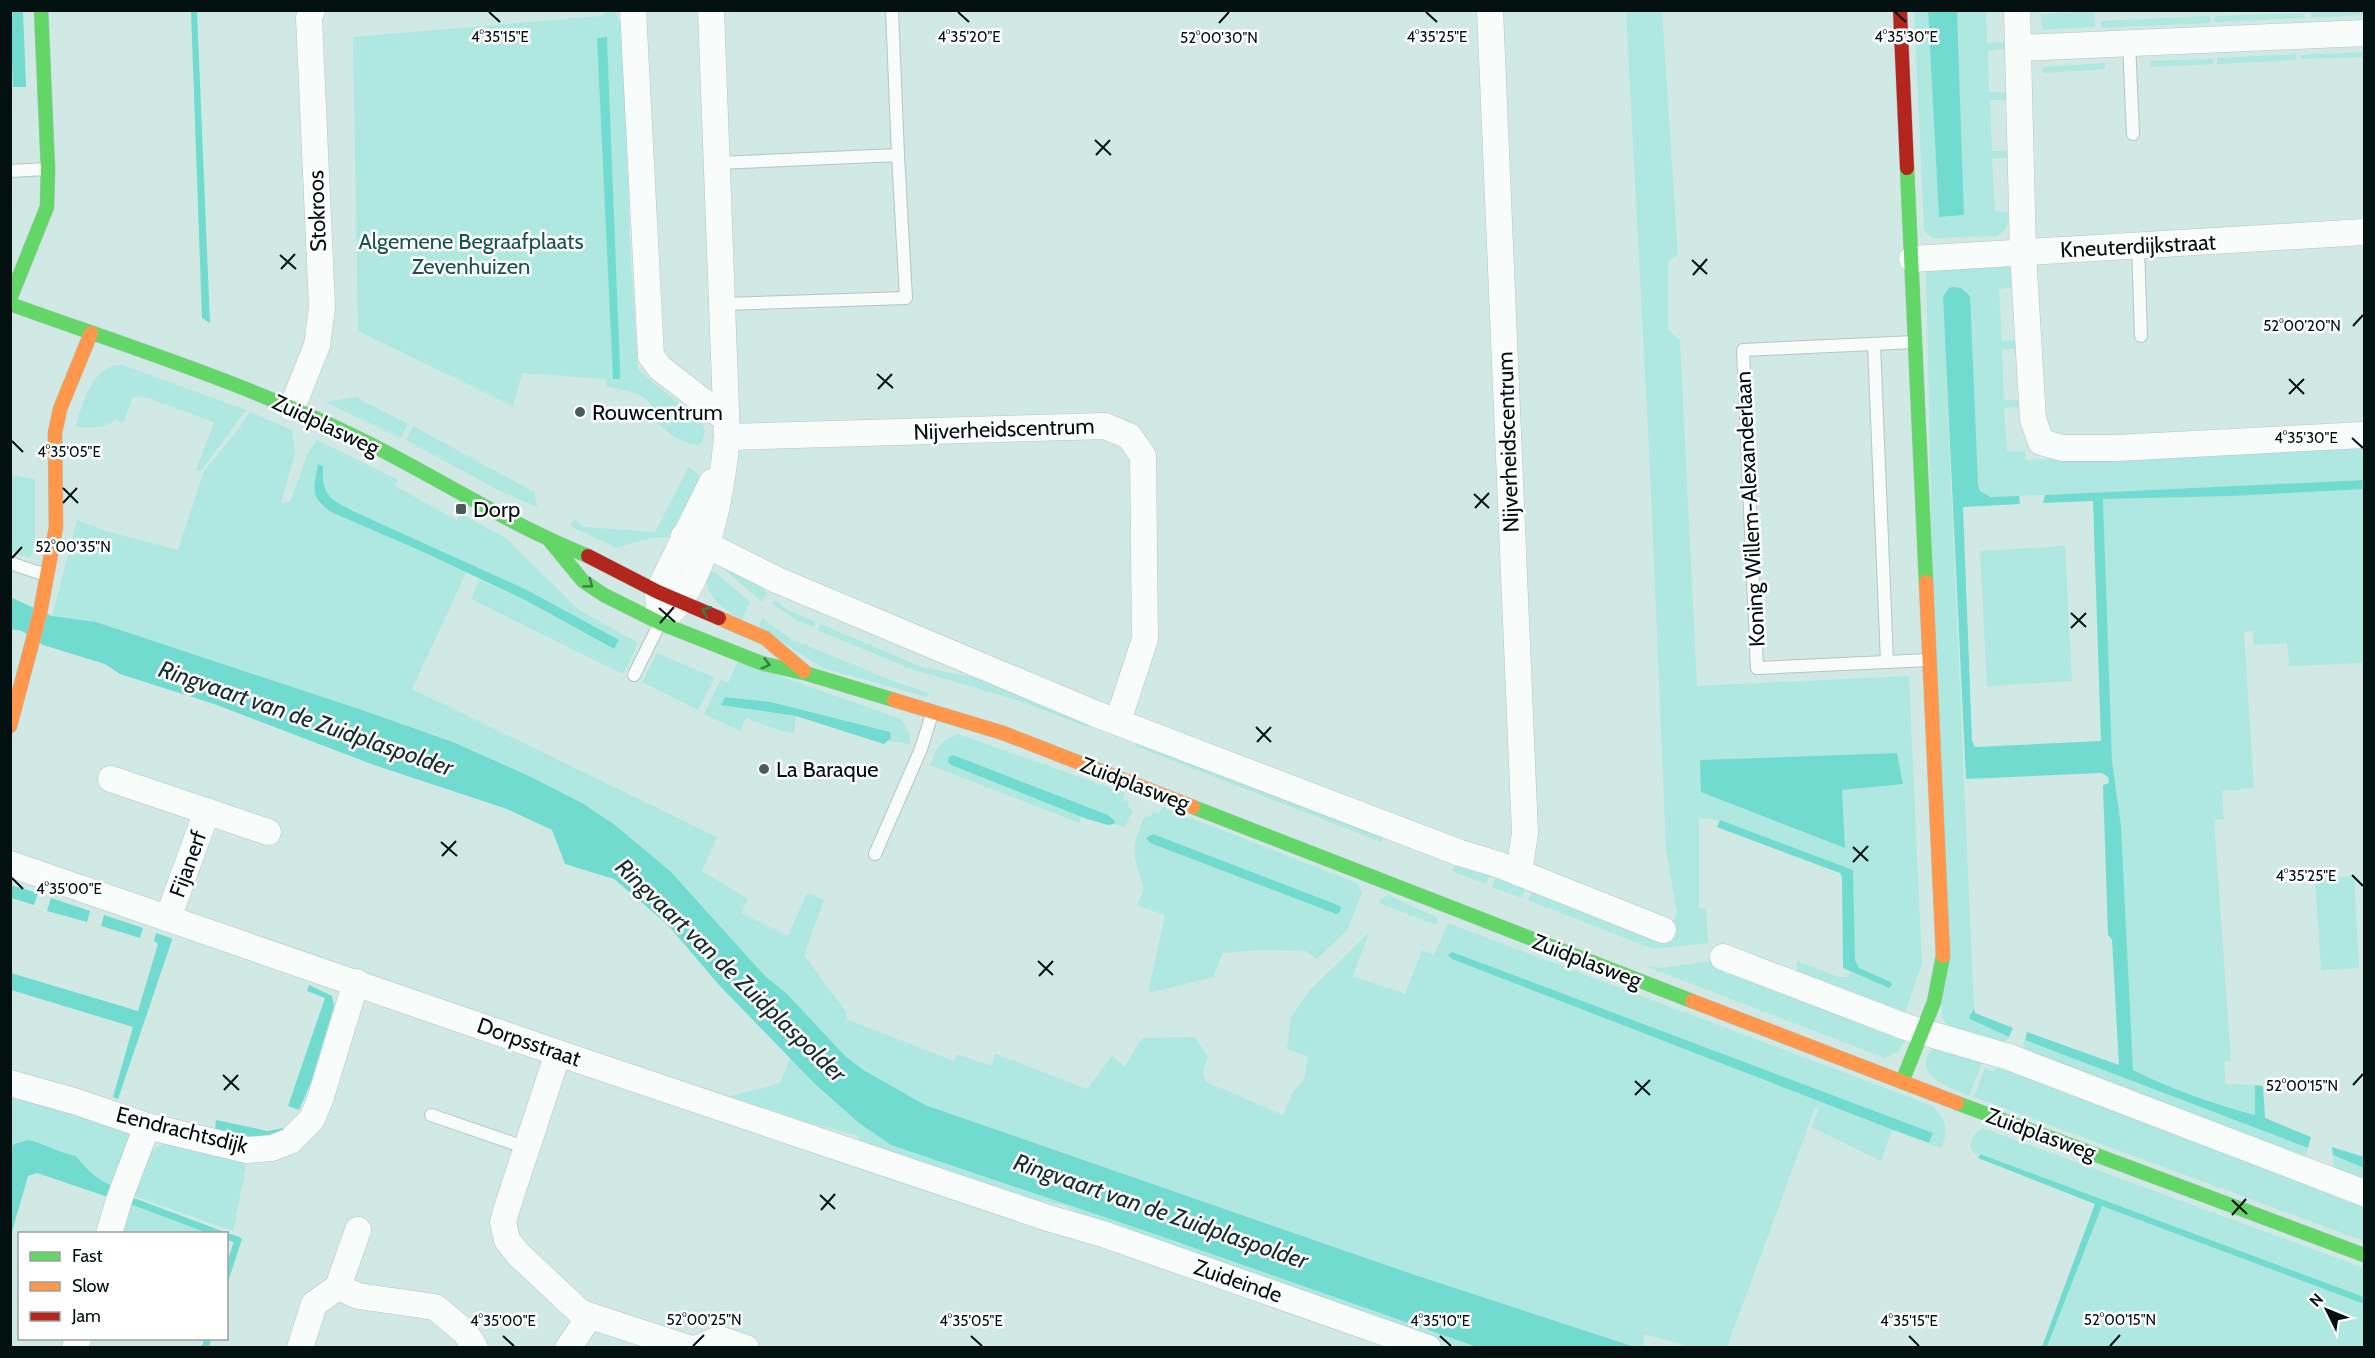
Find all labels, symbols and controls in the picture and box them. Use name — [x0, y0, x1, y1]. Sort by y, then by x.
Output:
text: 4°35'15"E — [471, 28, 529, 46]
text: 4°35'20"E — [937, 28, 1001, 46]
text: 4°35'25"E — [1407, 28, 1467, 46]
text: 4°35'30"E — [1874, 28, 1938, 46]
text: 52°00'30"N — [1180, 29, 1258, 47]
street label: Stokroos — [302, 170, 332, 252]
park label: Algemene Begraafplaats Zevenhuizen — [358, 228, 584, 280]
street label: Kneuterdijkstraat — [2059, 228, 2217, 264]
text: 52°00'20"N — [2263, 317, 2341, 335]
street label: Nijverheidscentrum — [1491, 351, 1525, 533]
street label: Koning Willem-Alexanderlaan — [1729, 370, 1771, 648]
street label: Zuidplasweg — [268, 388, 385, 462]
place label: Rouwcentrum — [592, 399, 723, 426]
marker: Rouwcentrum — [573, 405, 587, 419]
street label: Nijverheidscentrum — [913, 412, 1095, 446]
text: 4°35'30"E — [2274, 429, 2338, 447]
text: 4°35'05"E — [37, 443, 101, 461]
place label: Dorp — [473, 496, 520, 523]
marker: Dorp — [454, 502, 468, 516]
text: 52°00'35"N — [35, 538, 111, 556]
one-way arrow — [582, 577, 593, 588]
one-way arrow — [701, 606, 712, 618]
water label: Ringvaart van de Zuidplaspolder — [155, 654, 458, 783]
one-way arrow — [760, 657, 771, 669]
street label: Zuidplasweg — [1077, 751, 1194, 818]
place label: La Baraque — [776, 756, 879, 783]
marker: La Baraque — [757, 762, 771, 776]
street label: Fijanerf — [164, 827, 212, 901]
water label: Ringvaart van de Zuidplaspolder — [610, 852, 853, 1089]
text: 4°35'25"E — [2276, 867, 2336, 885]
text: 4°35'00"E — [36, 880, 102, 898]
street label: Zuidplasweg — [1529, 928, 1646, 995]
street label: Dorpsstraat — [474, 1012, 585, 1073]
text: 52°00'15"N — [2266, 1077, 2338, 1095]
street label: Eendrachtsdijk — [113, 1101, 251, 1159]
street label: Zuidplasweg — [1982, 1102, 2101, 1167]
water label: Ringvaart van de Zuidplaspolder — [1010, 1147, 1313, 1276]
legend — [18, 1232, 228, 1340]
text: Fast — [72, 1245, 103, 1267]
street label: Zuideinde — [1190, 1253, 1286, 1309]
text: Slow — [72, 1275, 109, 1297]
north arrow — [2297, 1280, 2357, 1340]
text: N — [2306, 1289, 2327, 1311]
text: Jam — [71, 1305, 101, 1327]
text: 52°00'25"N — [666, 1311, 742, 1329]
text: 52°00'15"N — [2084, 1311, 2156, 1329]
text: 4°35'00"E — [470, 1312, 536, 1330]
text: 4°35'05"E — [939, 1312, 1003, 1330]
text: 4°35'10"E — [1410, 1312, 1470, 1330]
text: 4°35'15"E — [1880, 1312, 1938, 1330]

